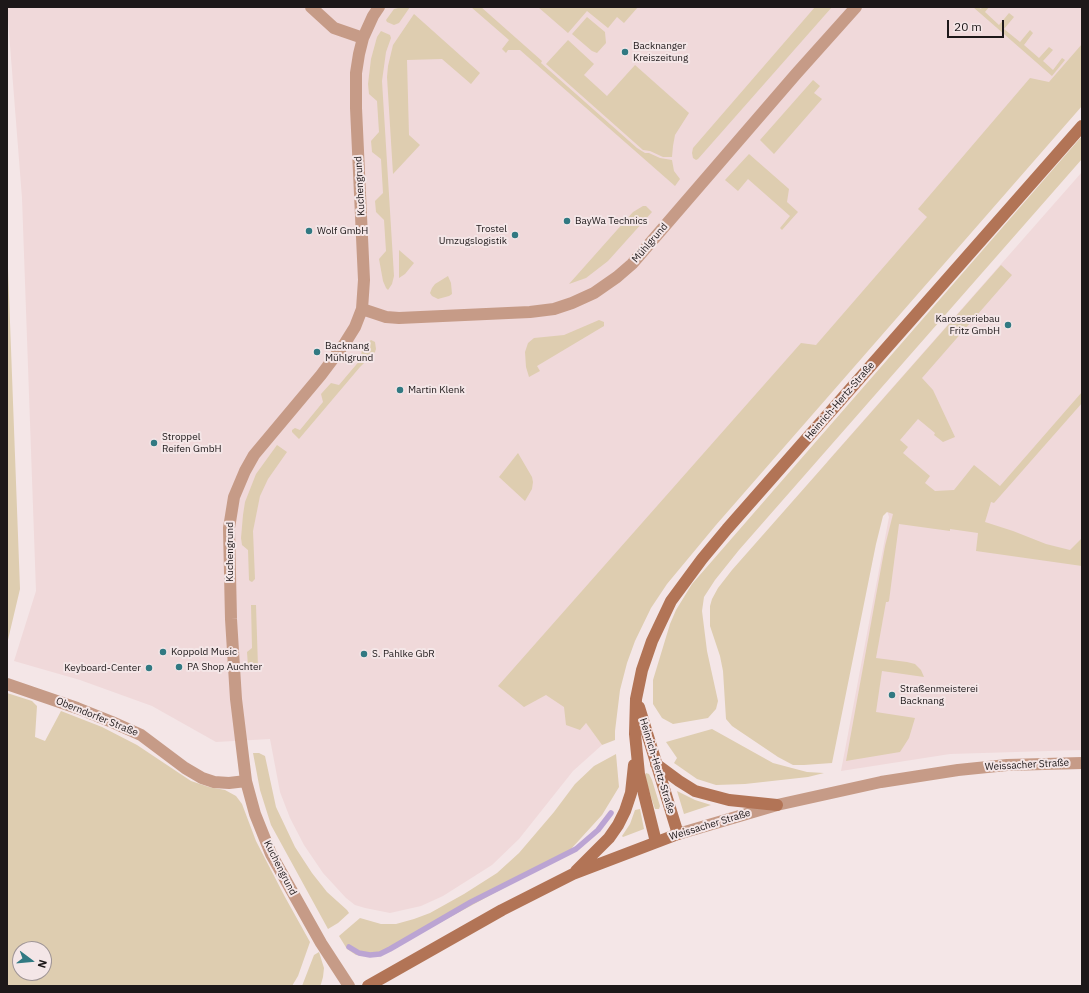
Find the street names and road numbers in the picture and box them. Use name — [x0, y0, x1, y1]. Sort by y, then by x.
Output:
street label: Kuchengrund — [352, 156, 368, 216]
street label: Mühlgrund — [630, 221, 670, 265]
street label: Heinrich-Hertz-Straße — [803, 359, 877, 443]
street label: Kuchengrund — [224, 522, 236, 582]
street label: Oberndorfer Straße — [54, 695, 140, 739]
street label: Heinrich-Hertz-Straße — [637, 717, 677, 815]
street label: Weissacher Straße — [985, 757, 1069, 773]
street label: Weissacher Straße — [668, 807, 752, 843]
street label: Kuchengrund — [261, 839, 299, 897]

